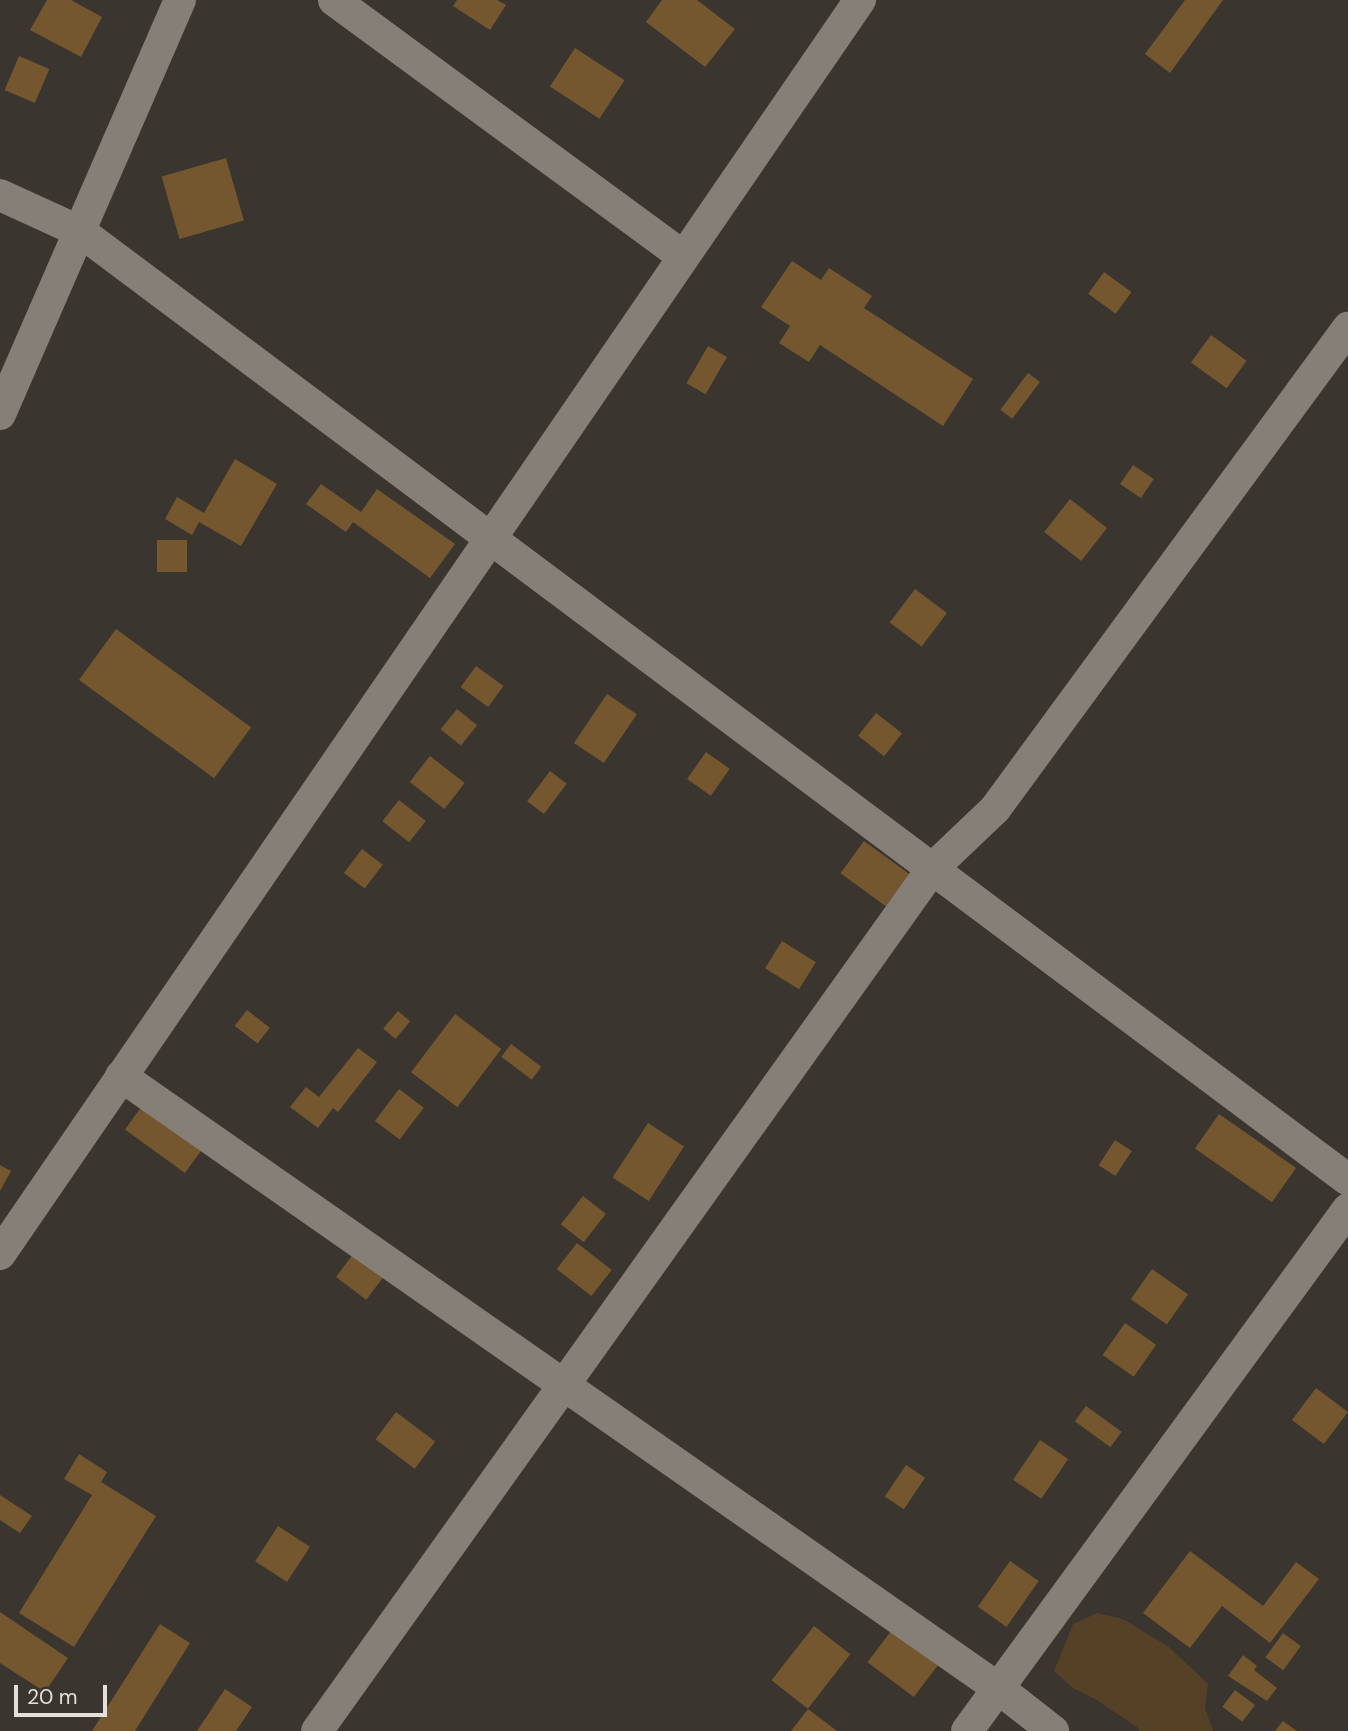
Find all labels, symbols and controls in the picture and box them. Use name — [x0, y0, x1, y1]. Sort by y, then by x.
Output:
scale bar — [18, 1672, 110, 1716]
text: 20 m — [27, 1683, 78, 1711]

